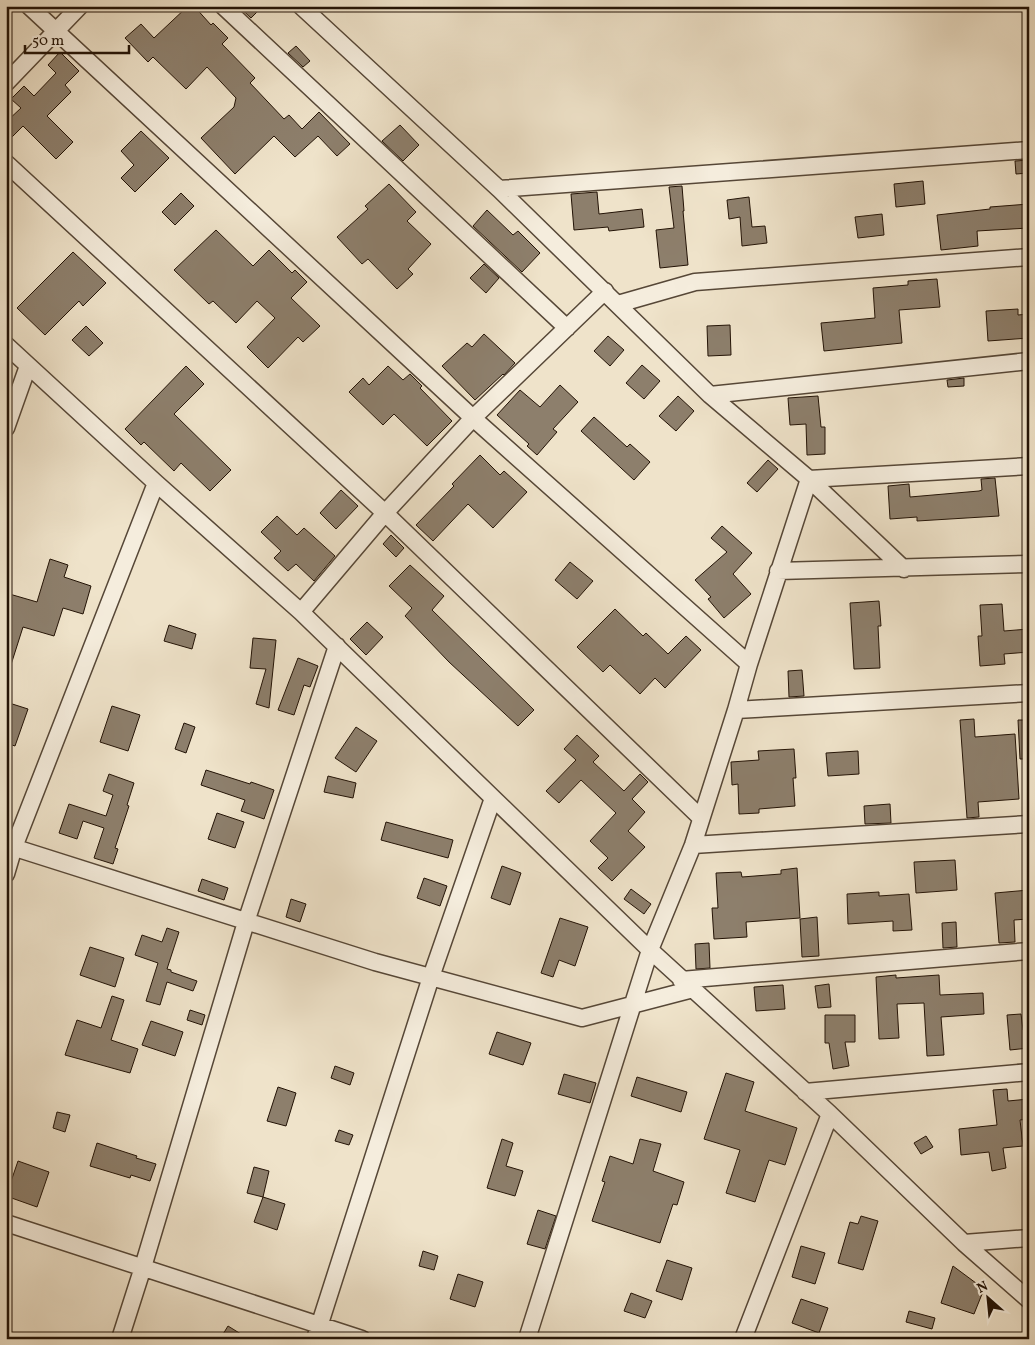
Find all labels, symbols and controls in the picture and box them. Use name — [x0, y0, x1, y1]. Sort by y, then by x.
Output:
scale bar — [25, 22, 129, 54]
text: 50 m — [32, 31, 64, 52]
north arrow — [962, 1272, 1012, 1322]
text: N — [974, 1277, 992, 1299]

